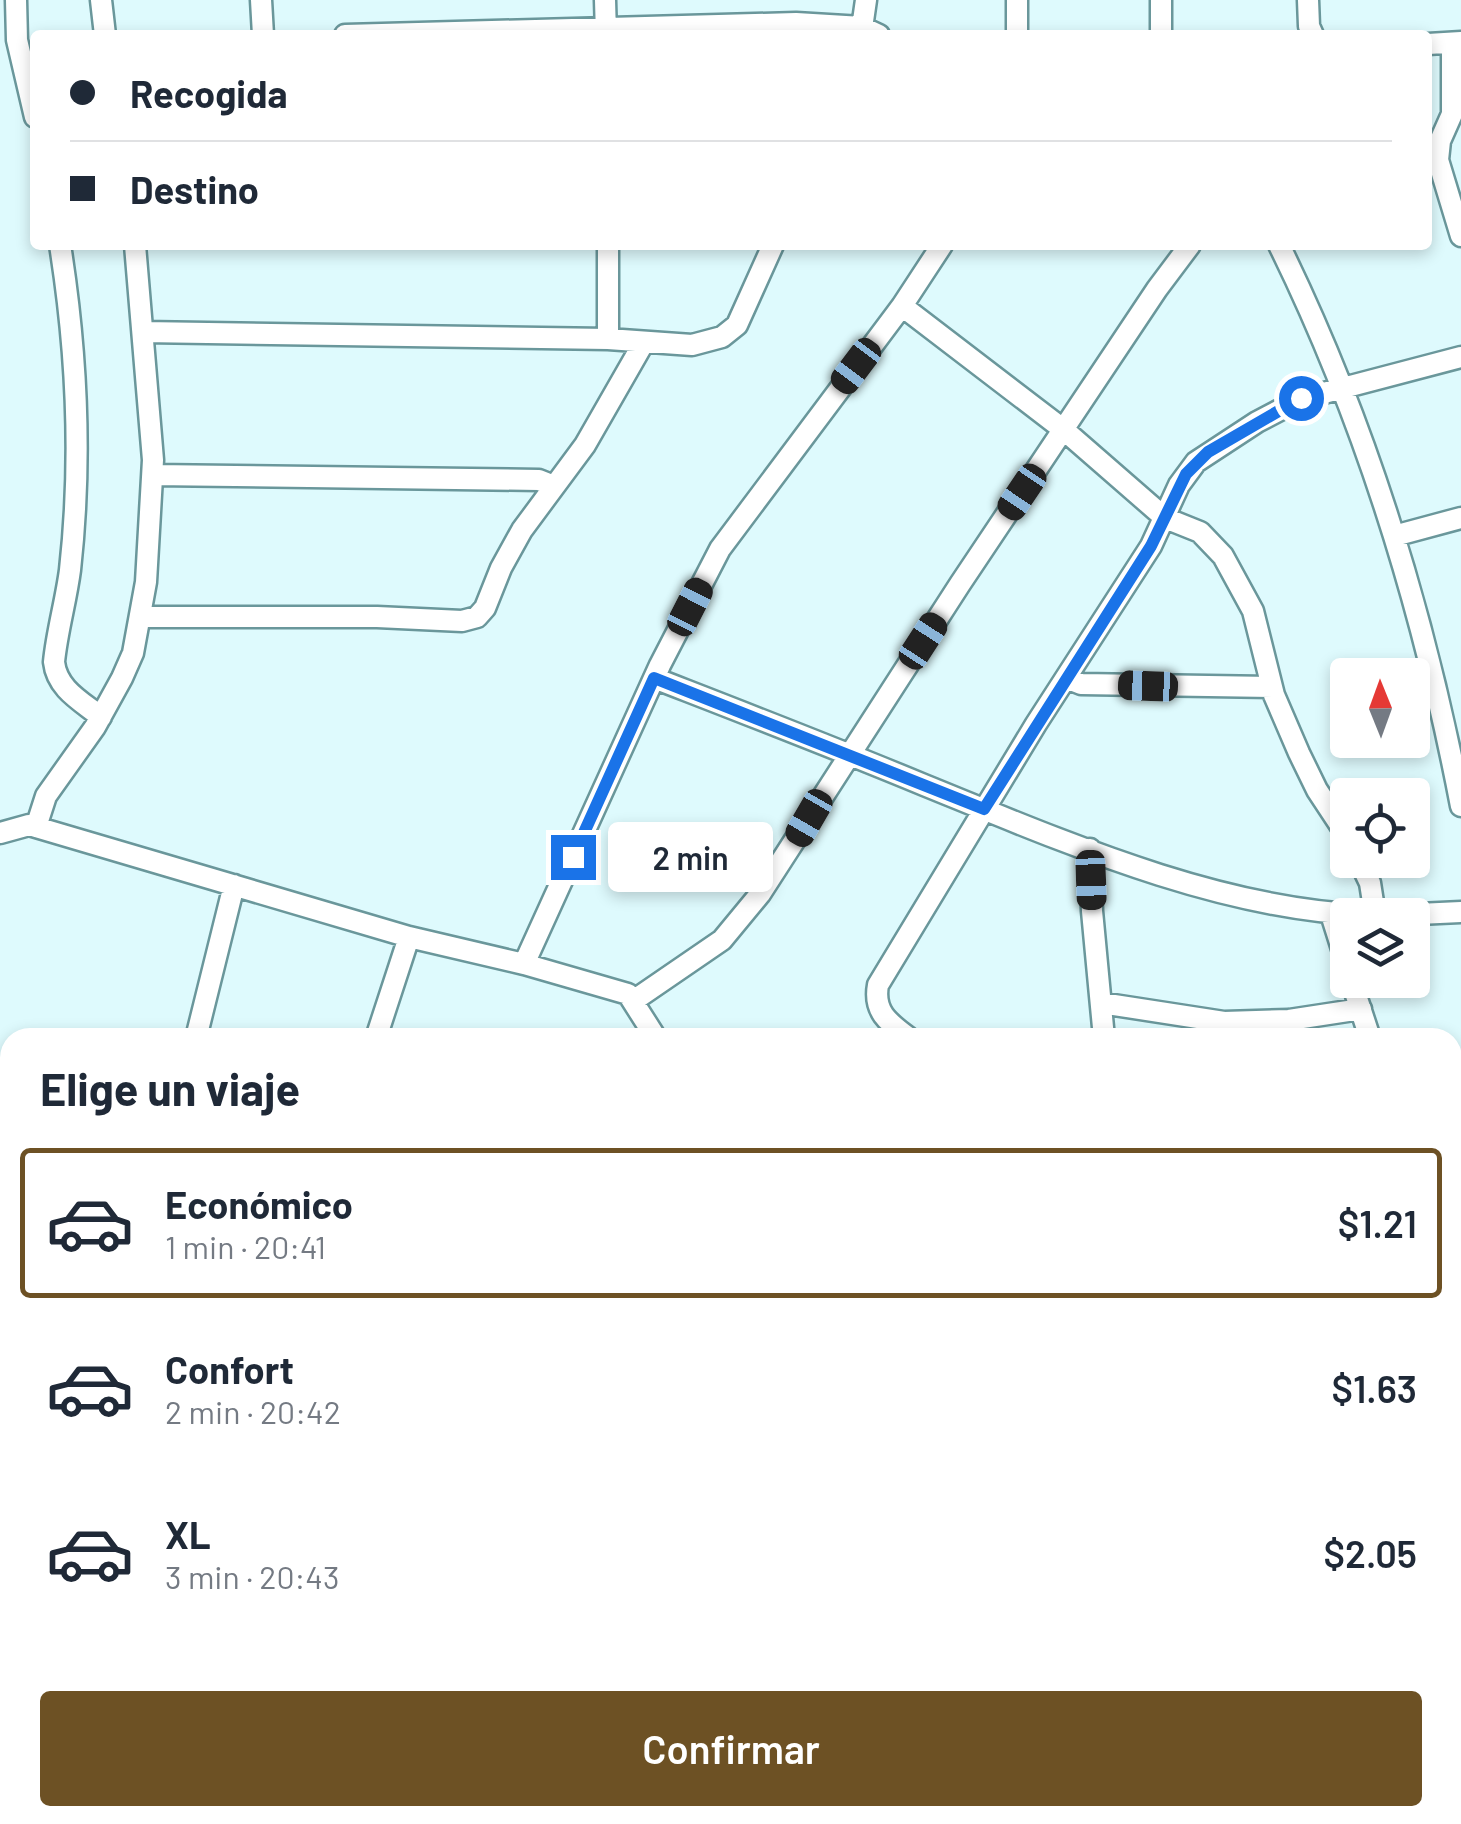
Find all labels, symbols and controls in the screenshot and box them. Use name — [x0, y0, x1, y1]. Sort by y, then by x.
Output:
text: Recogida — [130, 70, 288, 116]
text: Destino — [130, 166, 259, 212]
car — [826, 333, 886, 399]
route start — [1279, 376, 1324, 421]
car — [993, 459, 1051, 525]
car — [663, 573, 717, 641]
car — [894, 608, 952, 674]
north arrow — [1330, 658, 1430, 758]
map controls — [1330, 658, 1430, 998]
car — [1117, 670, 1179, 702]
button: locate — [1330, 778, 1430, 878]
car — [781, 785, 837, 851]
callout: 2 min — [608, 822, 773, 892]
route end — [551, 835, 596, 880]
text: 2 min — [652, 838, 729, 876]
car — [1075, 849, 1107, 911]
button: layers — [1330, 898, 1430, 998]
text: Elige un viaje — [40, 1061, 300, 1115]
icon: car — [45, 1178, 135, 1268]
text: Económico — [165, 1181, 353, 1227]
text: $1.21 — [1338, 1200, 1417, 1246]
text: 1 min · 20:41 — [165, 1227, 326, 1265]
icon: car — [45, 1343, 135, 1433]
text: Confort — [165, 1346, 294, 1392]
text: $1.63 — [1331, 1365, 1417, 1411]
text: 2 min · 20:42 — [165, 1392, 341, 1430]
icon: car — [45, 1508, 135, 1598]
text: XL — [165, 1511, 211, 1557]
text: $2.05 — [1324, 1530, 1417, 1576]
text: 3 min · 20:43 — [165, 1557, 339, 1595]
button: Confirmar — [40, 1691, 1422, 1806]

